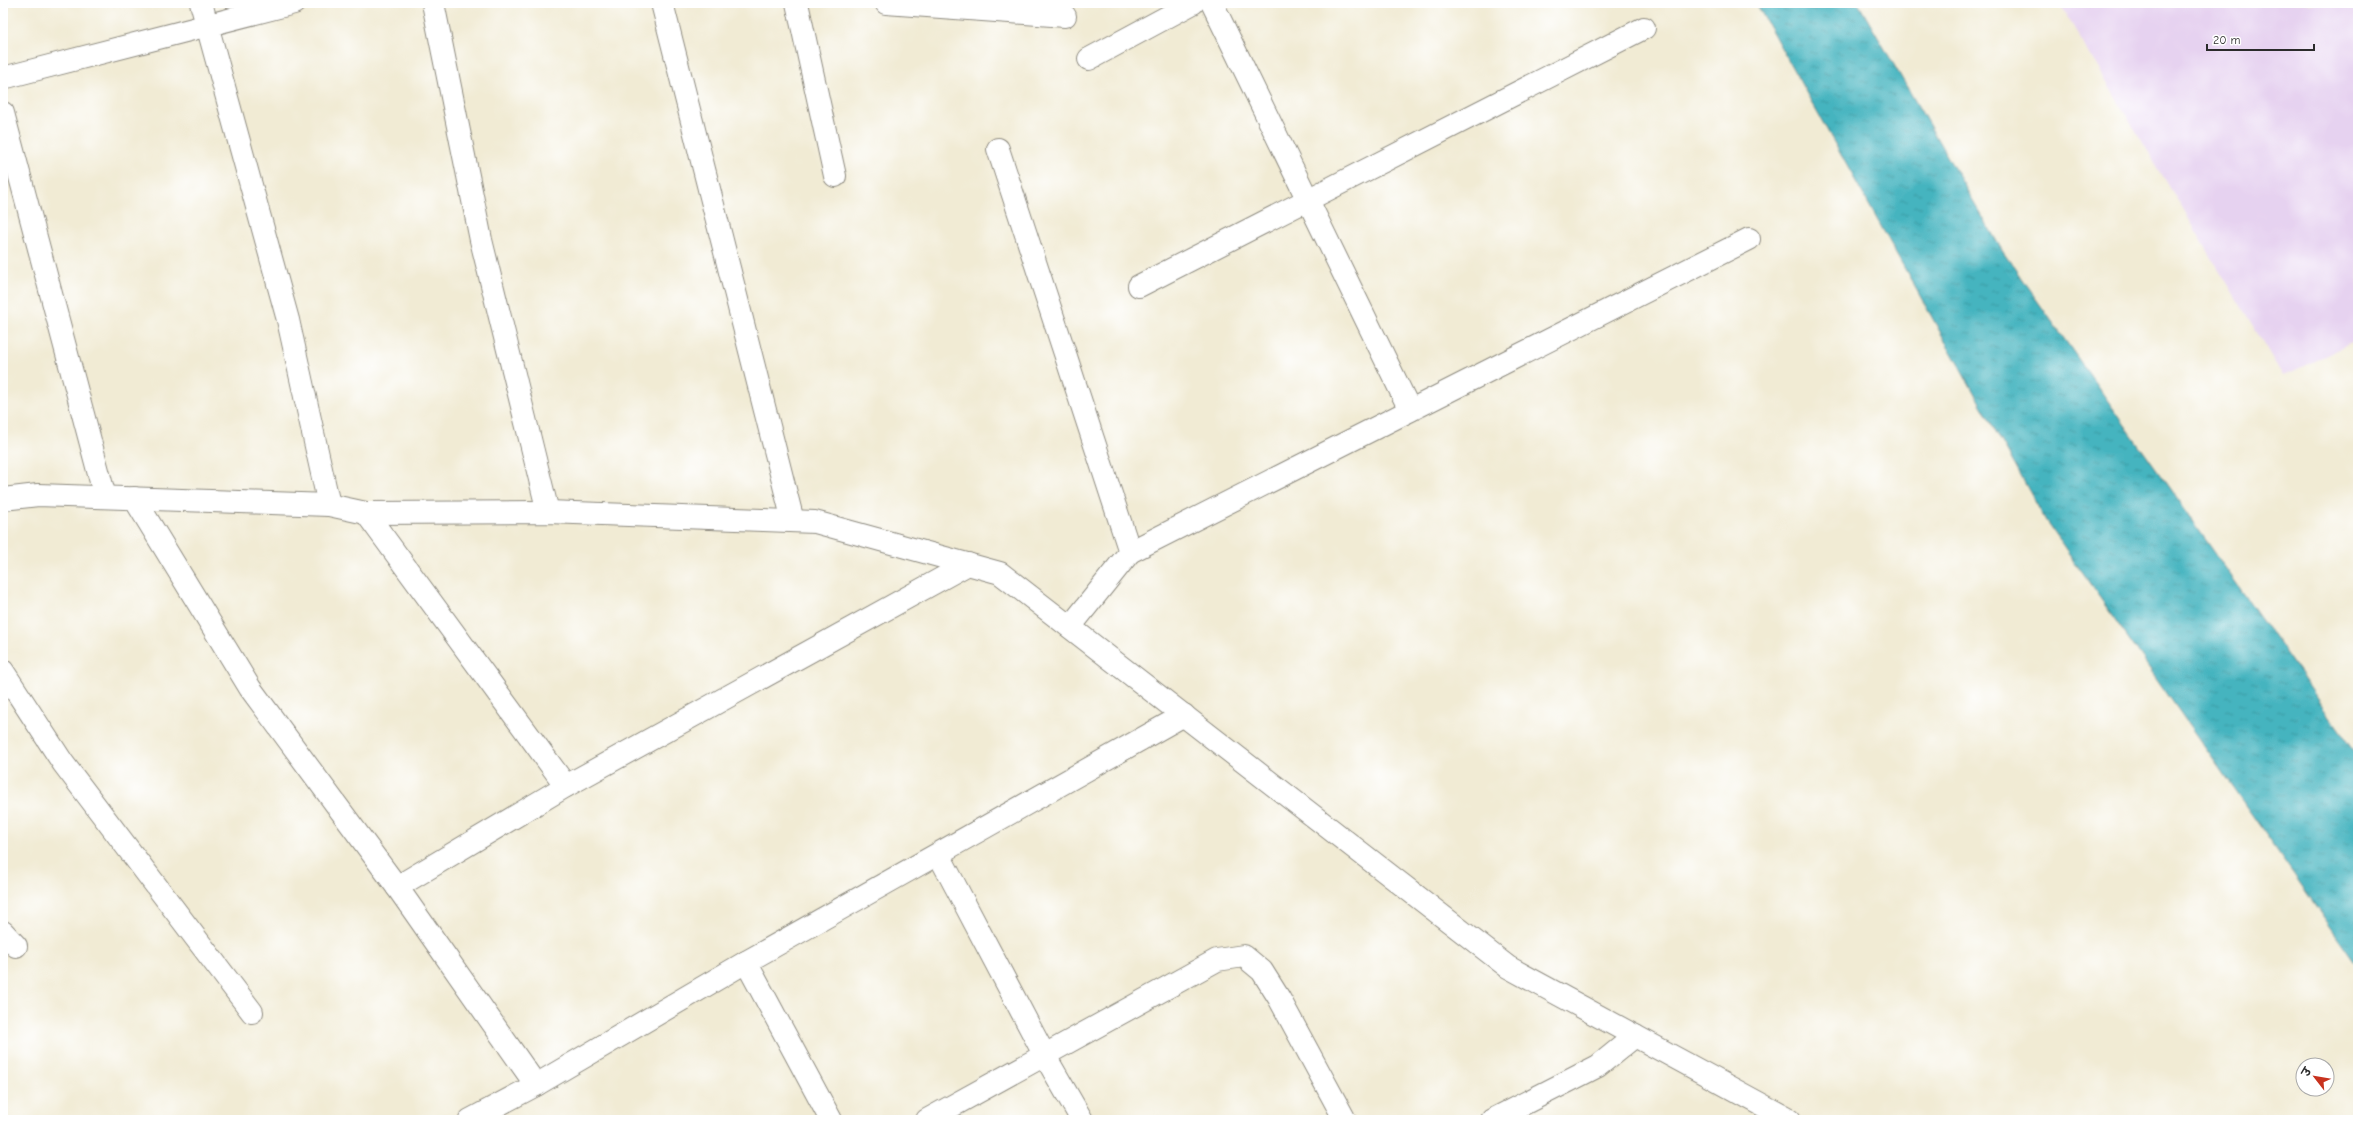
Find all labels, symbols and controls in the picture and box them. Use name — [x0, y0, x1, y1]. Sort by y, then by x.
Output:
scale bar — [2207, 26, 2314, 52]
text: 20 m — [2213, 33, 2241, 47]
north arrow — [2295, 1057, 2335, 1097]
text: उ — [2299, 1064, 2315, 1079]

